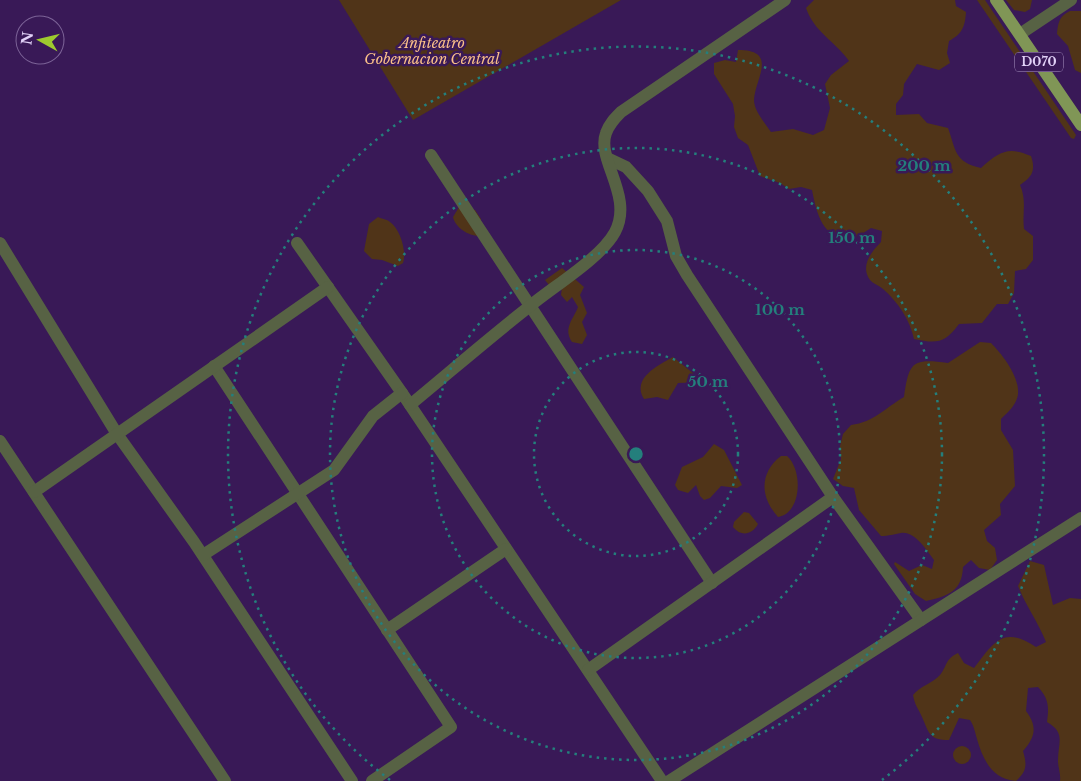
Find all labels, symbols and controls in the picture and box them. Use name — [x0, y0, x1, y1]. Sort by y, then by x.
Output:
north arrow — [15, 15, 65, 65]
text: N — [17, 30, 37, 46]
park label: Anfiteatro Gobernacion Central — [364, 34, 500, 68]
road number: D070 — [1015, 52, 1063, 72]
text: 200 m — [898, 156, 951, 175]
text: 150 m — [828, 228, 876, 247]
text: 100 m — [755, 300, 805, 319]
text: 50 m — [688, 372, 729, 391]
centre of rings — [627, 445, 645, 463]

